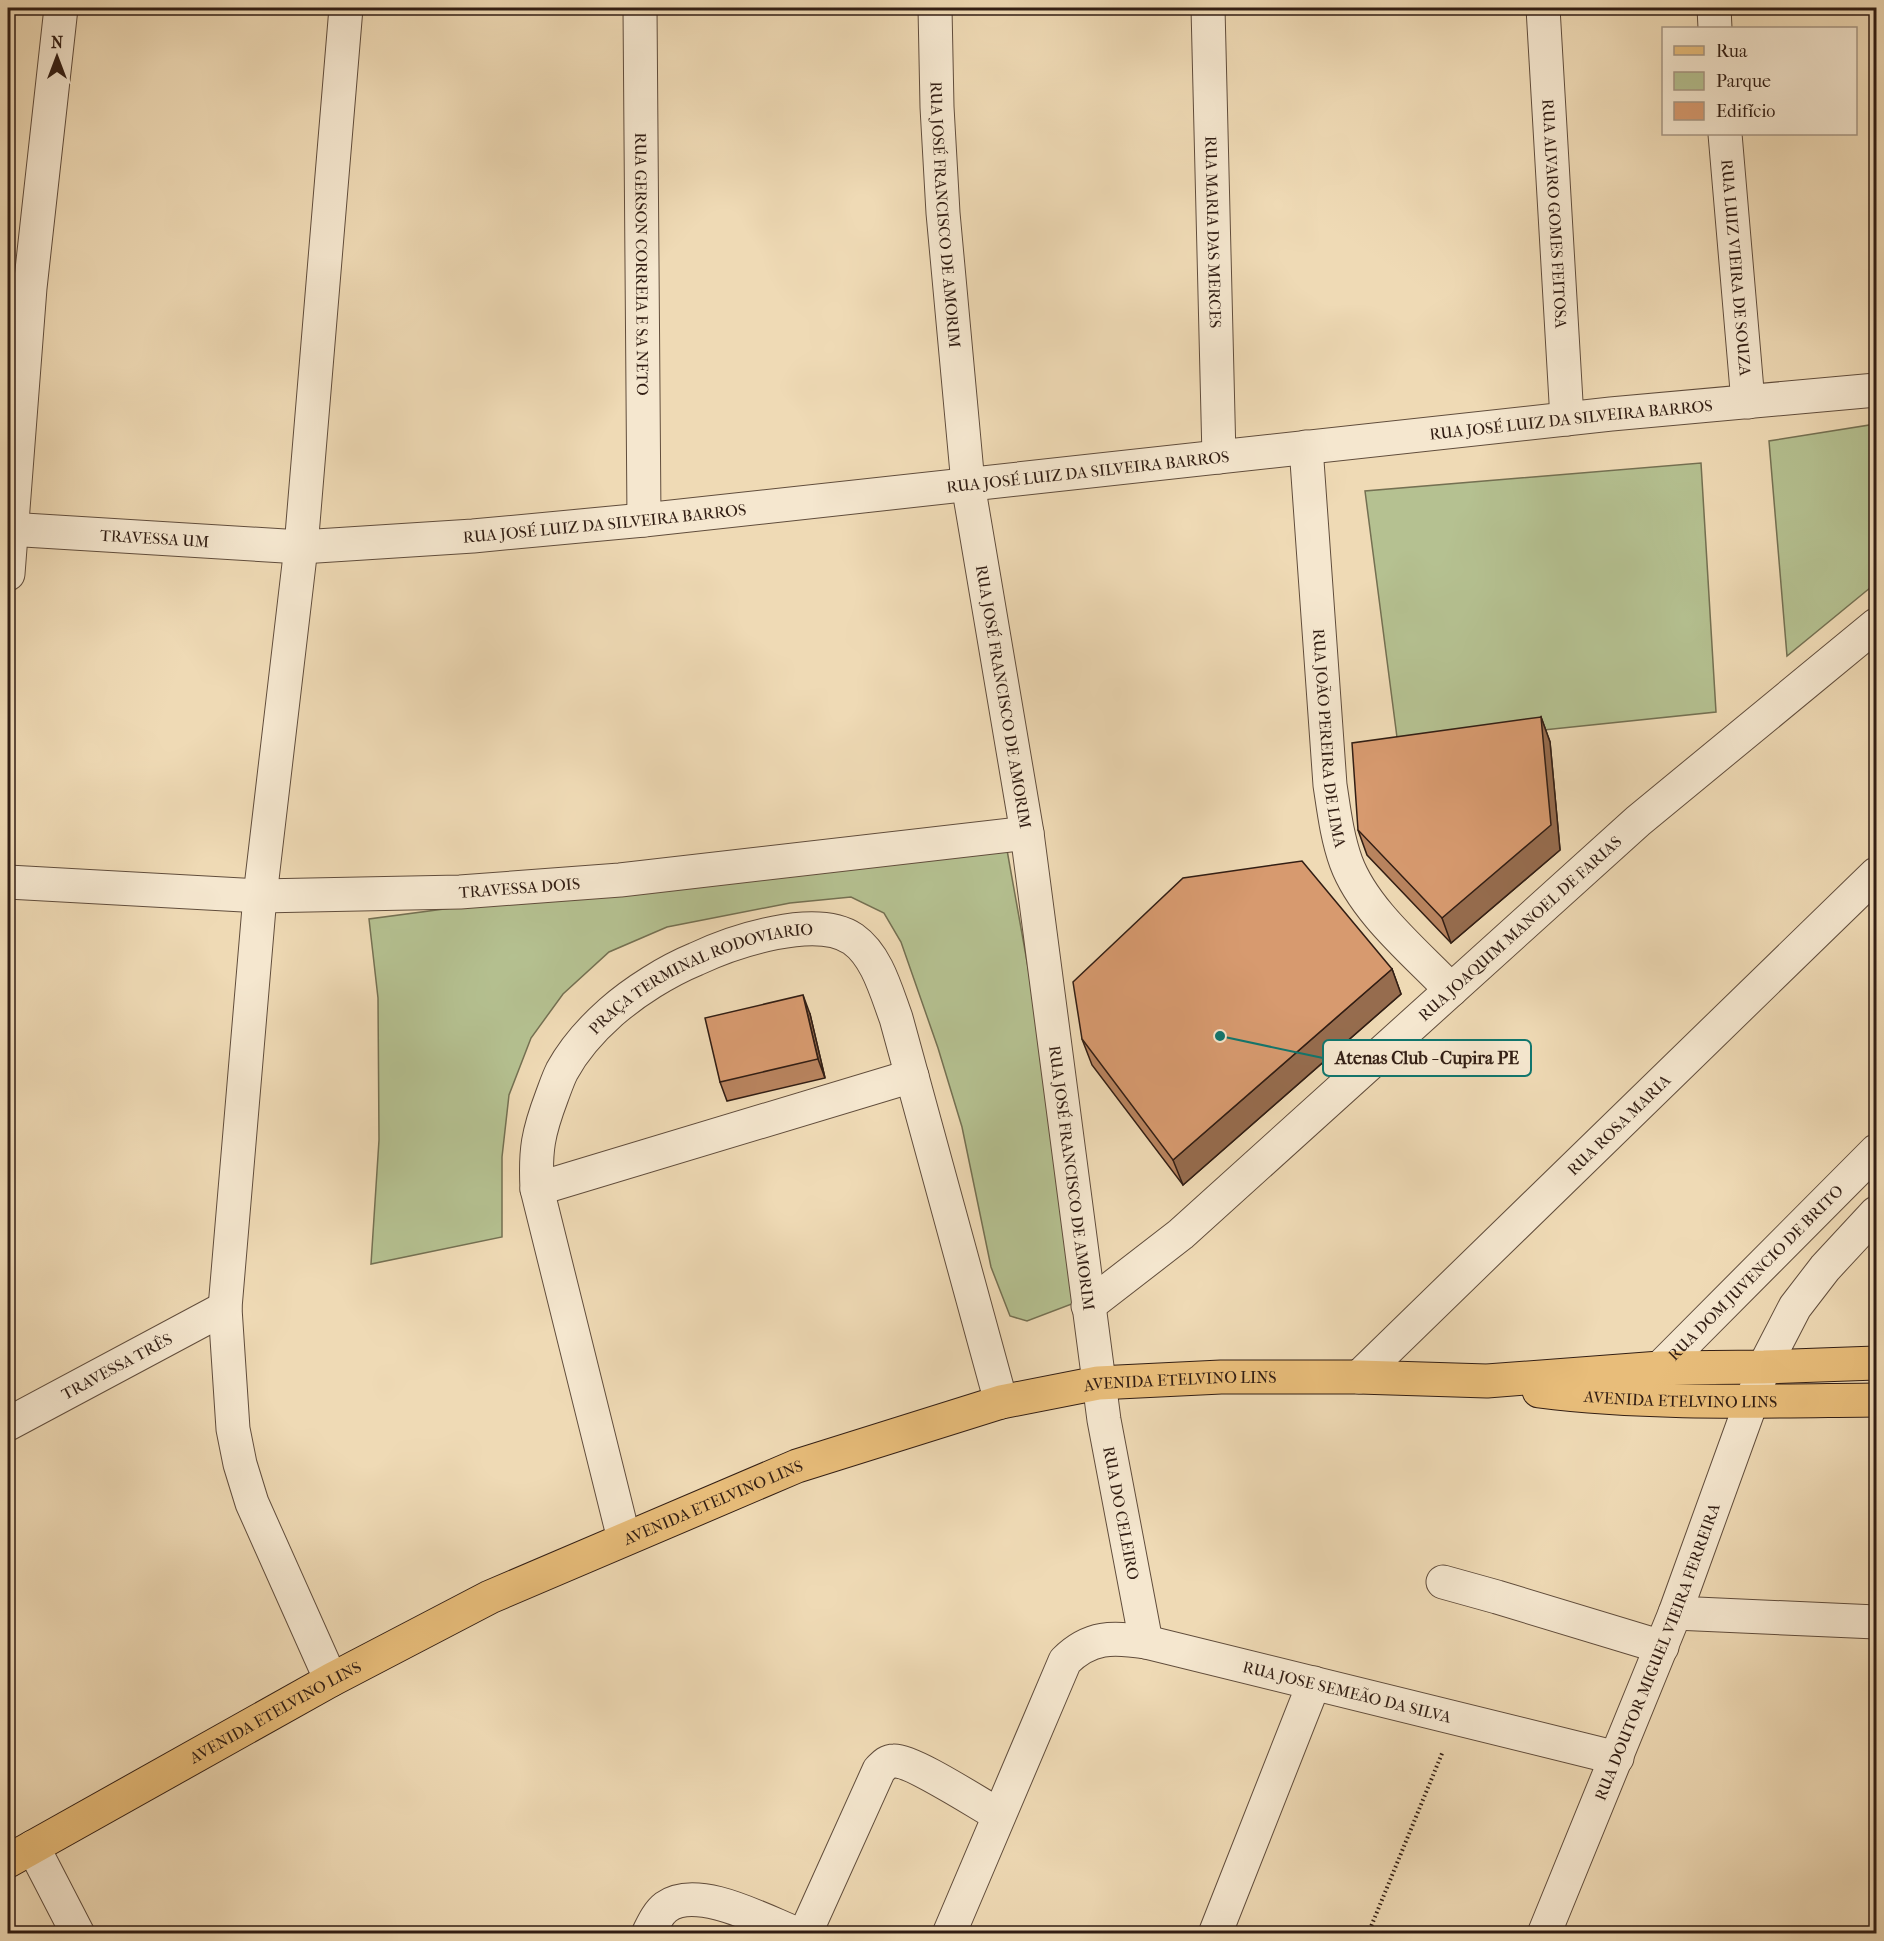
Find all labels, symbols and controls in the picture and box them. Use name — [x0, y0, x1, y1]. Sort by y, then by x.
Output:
north arrow — [27, 27, 87, 87]
legend — [1662, 27, 1857, 135]
text: N — [51, 33, 64, 52]
text: Rua — [1716, 41, 1748, 62]
text: Parque — [1716, 71, 1771, 92]
street label: RUA JOSÉ FRANCISCO DE AMORIM — [926, 81, 964, 349]
street label: RUA ALVARO GOMES FEITOSA — [1538, 98, 1571, 330]
text: Edifício — [1716, 101, 1775, 122]
street label: RUA GERSON CORREIA E SA NETO — [631, 132, 652, 396]
street label: RUA MARIA DAS MERCES — [1201, 136, 1225, 328]
street label: RUA LUIZ VIEIRA DE SOUZA — [1717, 158, 1755, 377]
street label: RUA JOSÉ LUIZ DA SILVEIRA BARROS — [1428, 396, 1713, 444]
street label: RUA JOSÉ LUIZ DA SILVEIRA BARROS — [945, 447, 1230, 497]
street label: RUA JOSÉ LUIZ DA SILVEIRA BARROS — [462, 500, 747, 547]
street label: TRAVESSA UM — [100, 526, 210, 551]
street label: RUA JOSÉ FRANCISCO DE AMORIM — [972, 563, 1035, 830]
street label: RUA JOÃO PEREIRA DE LIMA — [1309, 628, 1350, 850]
street label: RUA JOAQUIM MANOEL DE FARIAS — [1414, 832, 1625, 1025]
street label: TRAVESSA DOIS — [458, 874, 581, 902]
street label: PRAÇA TERMINAL RODOVIARIO — [585, 920, 813, 1038]
callout: Atenas Club - Cupira PE — [1323, 1040, 1531, 1076]
street label: RUA JOSÉ FRANCISCO DE AMORIM — [1045, 1044, 1099, 1312]
text: Atenas Club - Cupira PE — [1334, 1048, 1519, 1069]
street label: RUA ROSA MARIA — [1563, 1070, 1675, 1179]
street label: RUA DOM JUVENCIO DE BRITO — [1664, 1181, 1847, 1365]
street label: TRAVESSA TRÊS — [58, 1329, 175, 1404]
street label: AVENIDA ETELVINO LINS — [1081, 1368, 1276, 1396]
street label: AVENIDA ETELVINO LINS — [1582, 1387, 1777, 1411]
street label: RUA DO CELEIRO — [1099, 1445, 1143, 1582]
street label: AVENIDA ETELVINO LINS — [620, 1456, 805, 1549]
street label: RUA DOUTOR MIGUEL VIEIRA FERREIRA — [1591, 1500, 1724, 1803]
street label: AVENIDA ETELVINO LINS — [185, 1657, 364, 1768]
street label: RUA JOSE SEMEÃO DA SILVA — [1241, 1657, 1454, 1727]

